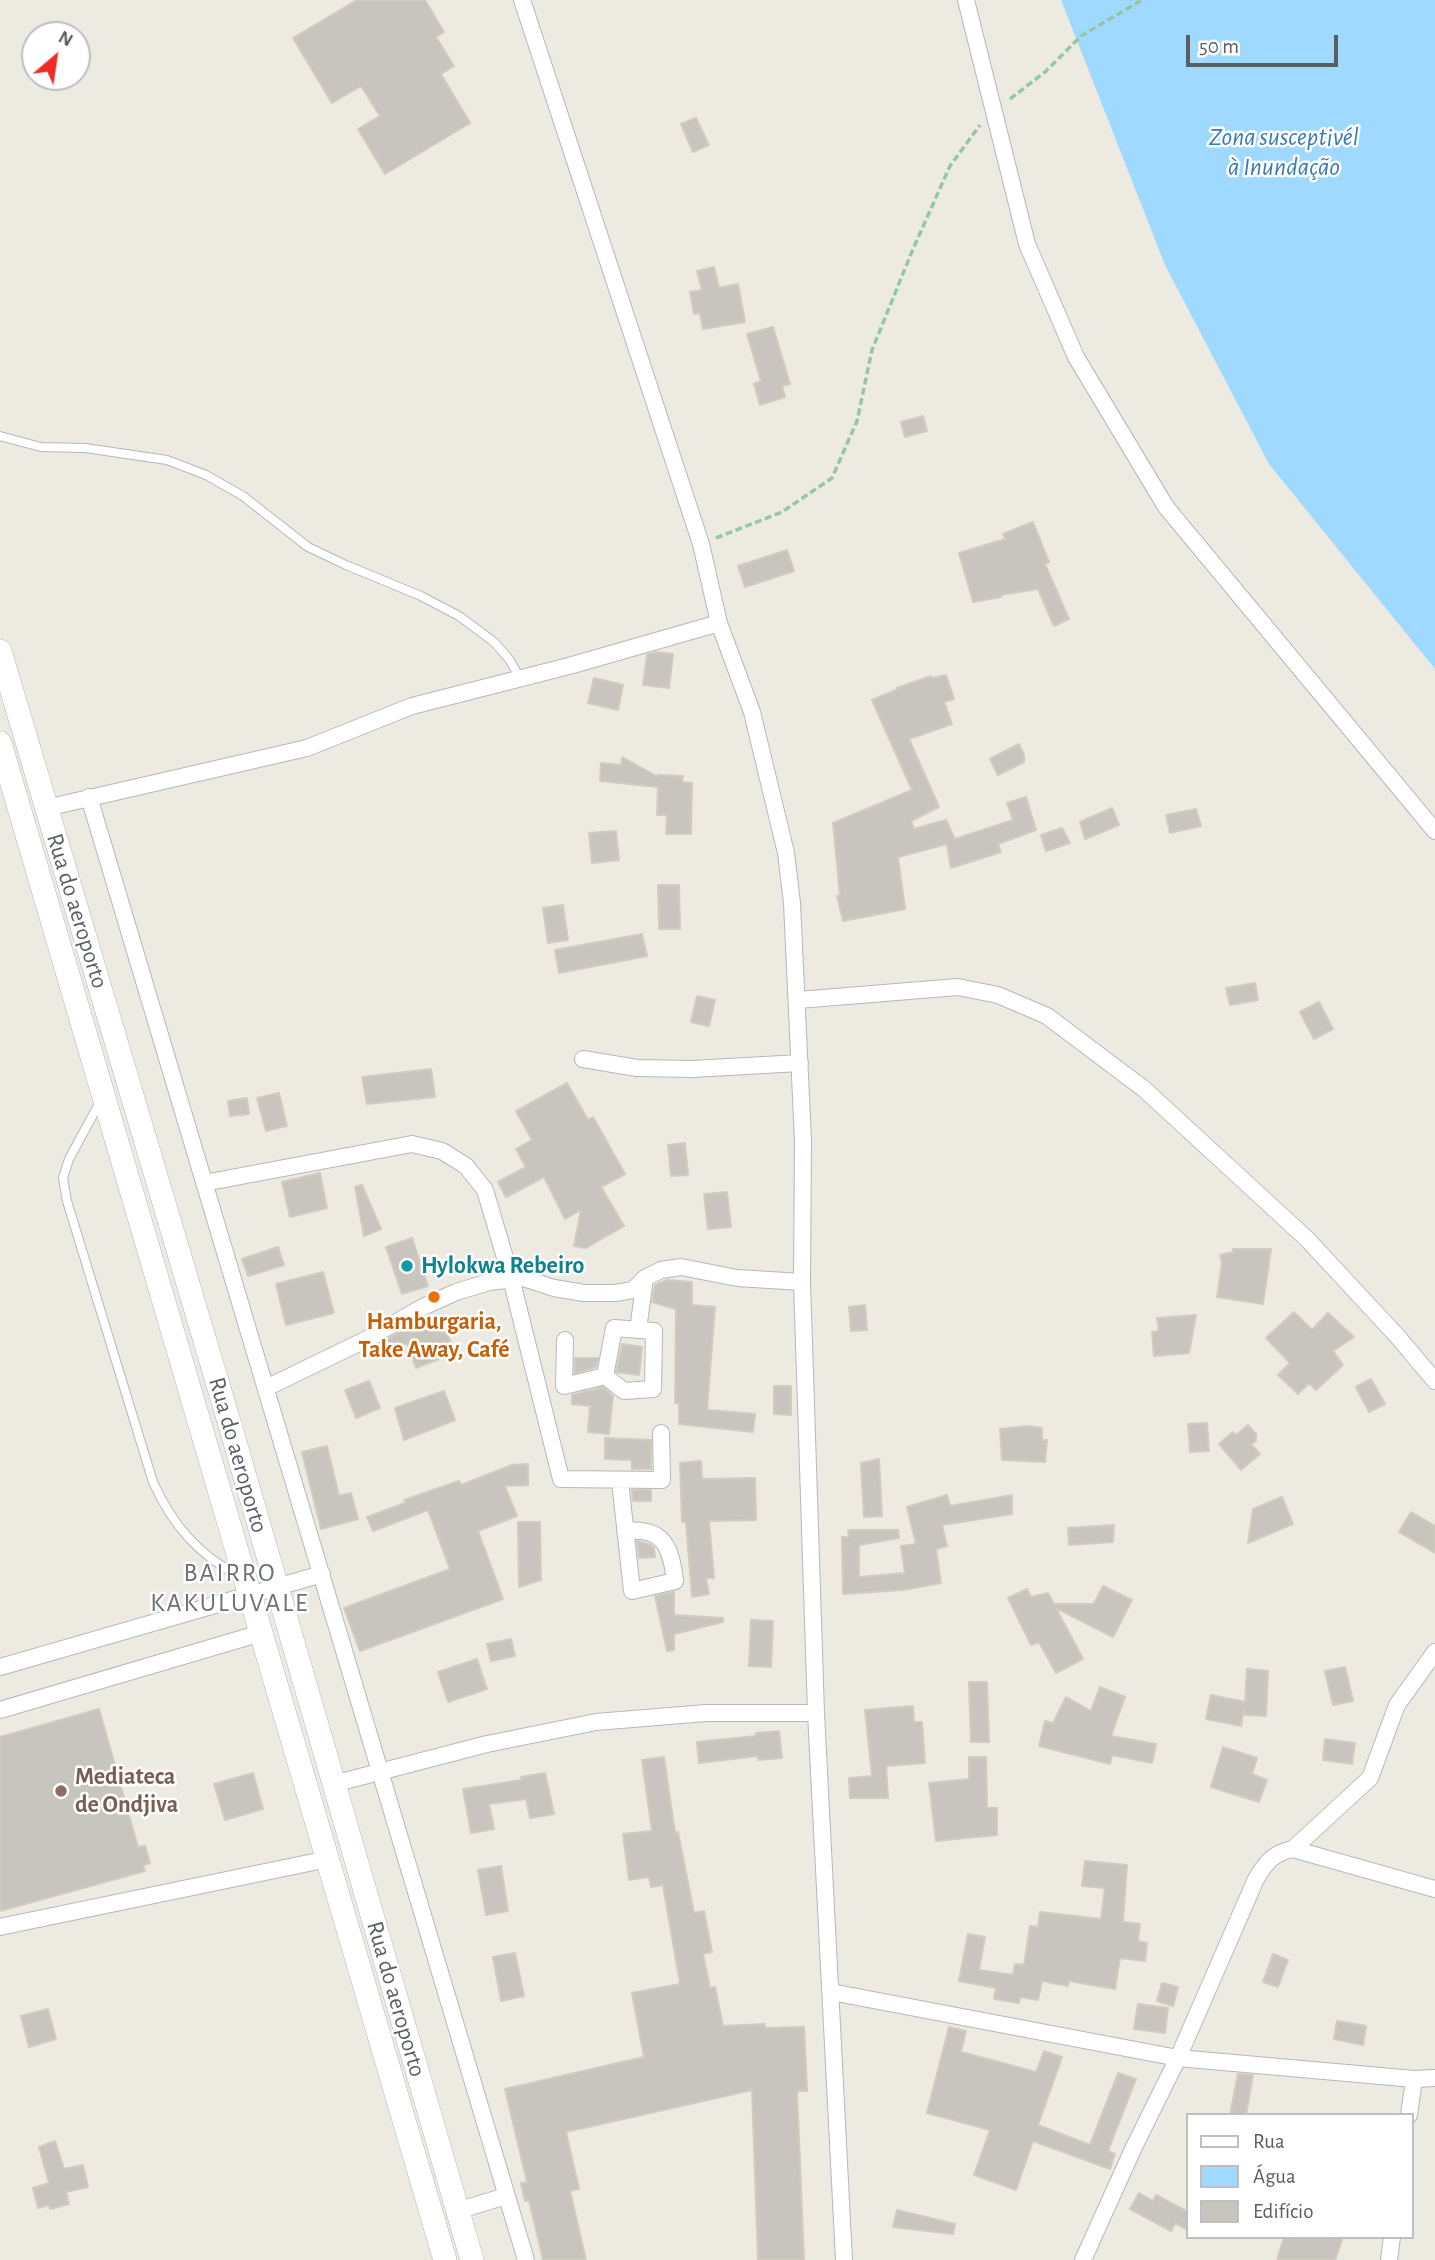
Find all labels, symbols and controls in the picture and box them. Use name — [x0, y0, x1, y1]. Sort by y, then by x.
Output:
north arrow — [21, 21, 91, 91]
scale bar — [1190, 21, 1342, 65]
text: N — [55, 27, 76, 50]
text: 50 m — [1199, 36, 1239, 57]
water label: Zona susceptivél à Inundação — [1209, 121, 1359, 182]
street label: Rua do aeroporto — [40, 830, 114, 992]
place label: Hylokwa Rebeiro — [421, 1252, 584, 1280]
marker: Hylokwa Rebeiro — [399, 1258, 415, 1274]
marker: Hamburgaria, Take Away, Café — [426, 1289, 442, 1305]
place label: Hamburgaria, Take Away, Café — [358, 1308, 510, 1364]
street label: Rua do aeroporto — [202, 1374, 274, 1536]
district label: BAIRRO KAKULUVALE — [152, 1557, 308, 1618]
place label: Mediateca de Ondjiva — [75, 1763, 178, 1819]
marker: Mediateca de Ondjiva — [53, 1783, 69, 1799]
street label: Rua do aeroporto — [360, 1918, 432, 2080]
legend — [1186, 2113, 1414, 2239]
text: Rua — [1253, 2131, 1285, 2152]
text: Água — [1253, 2166, 1296, 2187]
text: Edifício — [1253, 2201, 1313, 2222]

